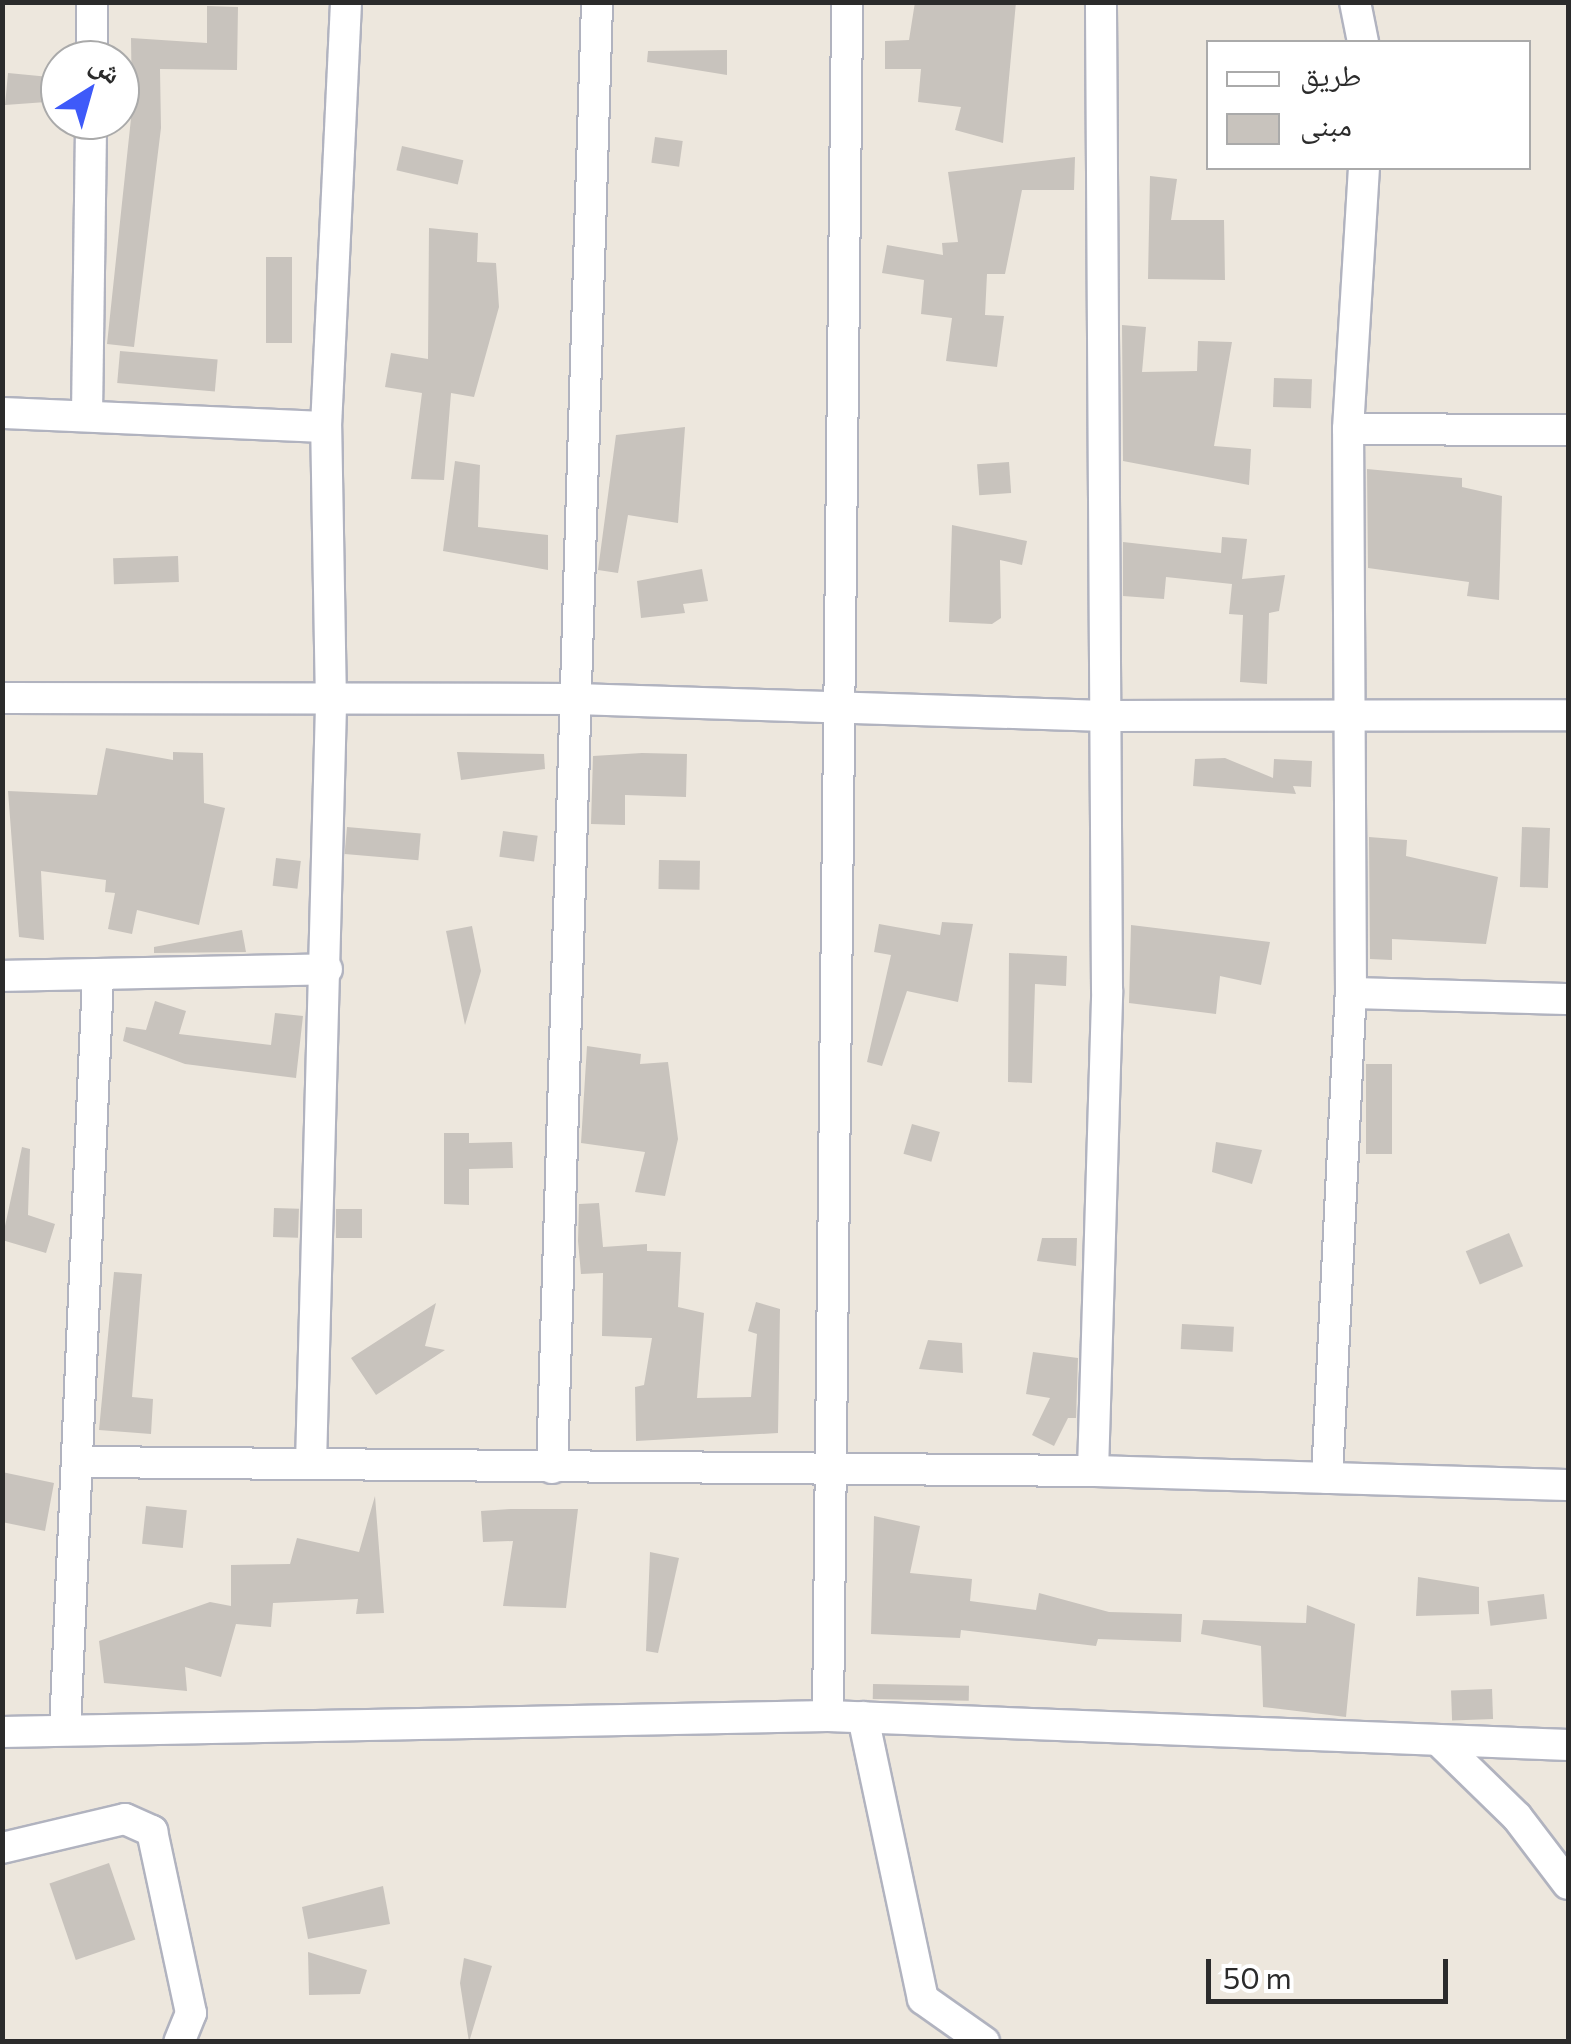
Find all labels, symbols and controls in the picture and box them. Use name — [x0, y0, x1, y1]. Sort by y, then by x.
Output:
north arrow — [40, 40, 140, 140]
legend — [1206, 40, 1531, 170]
text: ش — [85, 45, 129, 90]
text: طريق — [1300, 55, 1361, 92]
text: مبنى — [1300, 105, 1352, 142]
scale bar — [1211, 1939, 1454, 2001]
text: 50 m — [1223, 1958, 1292, 1995]

